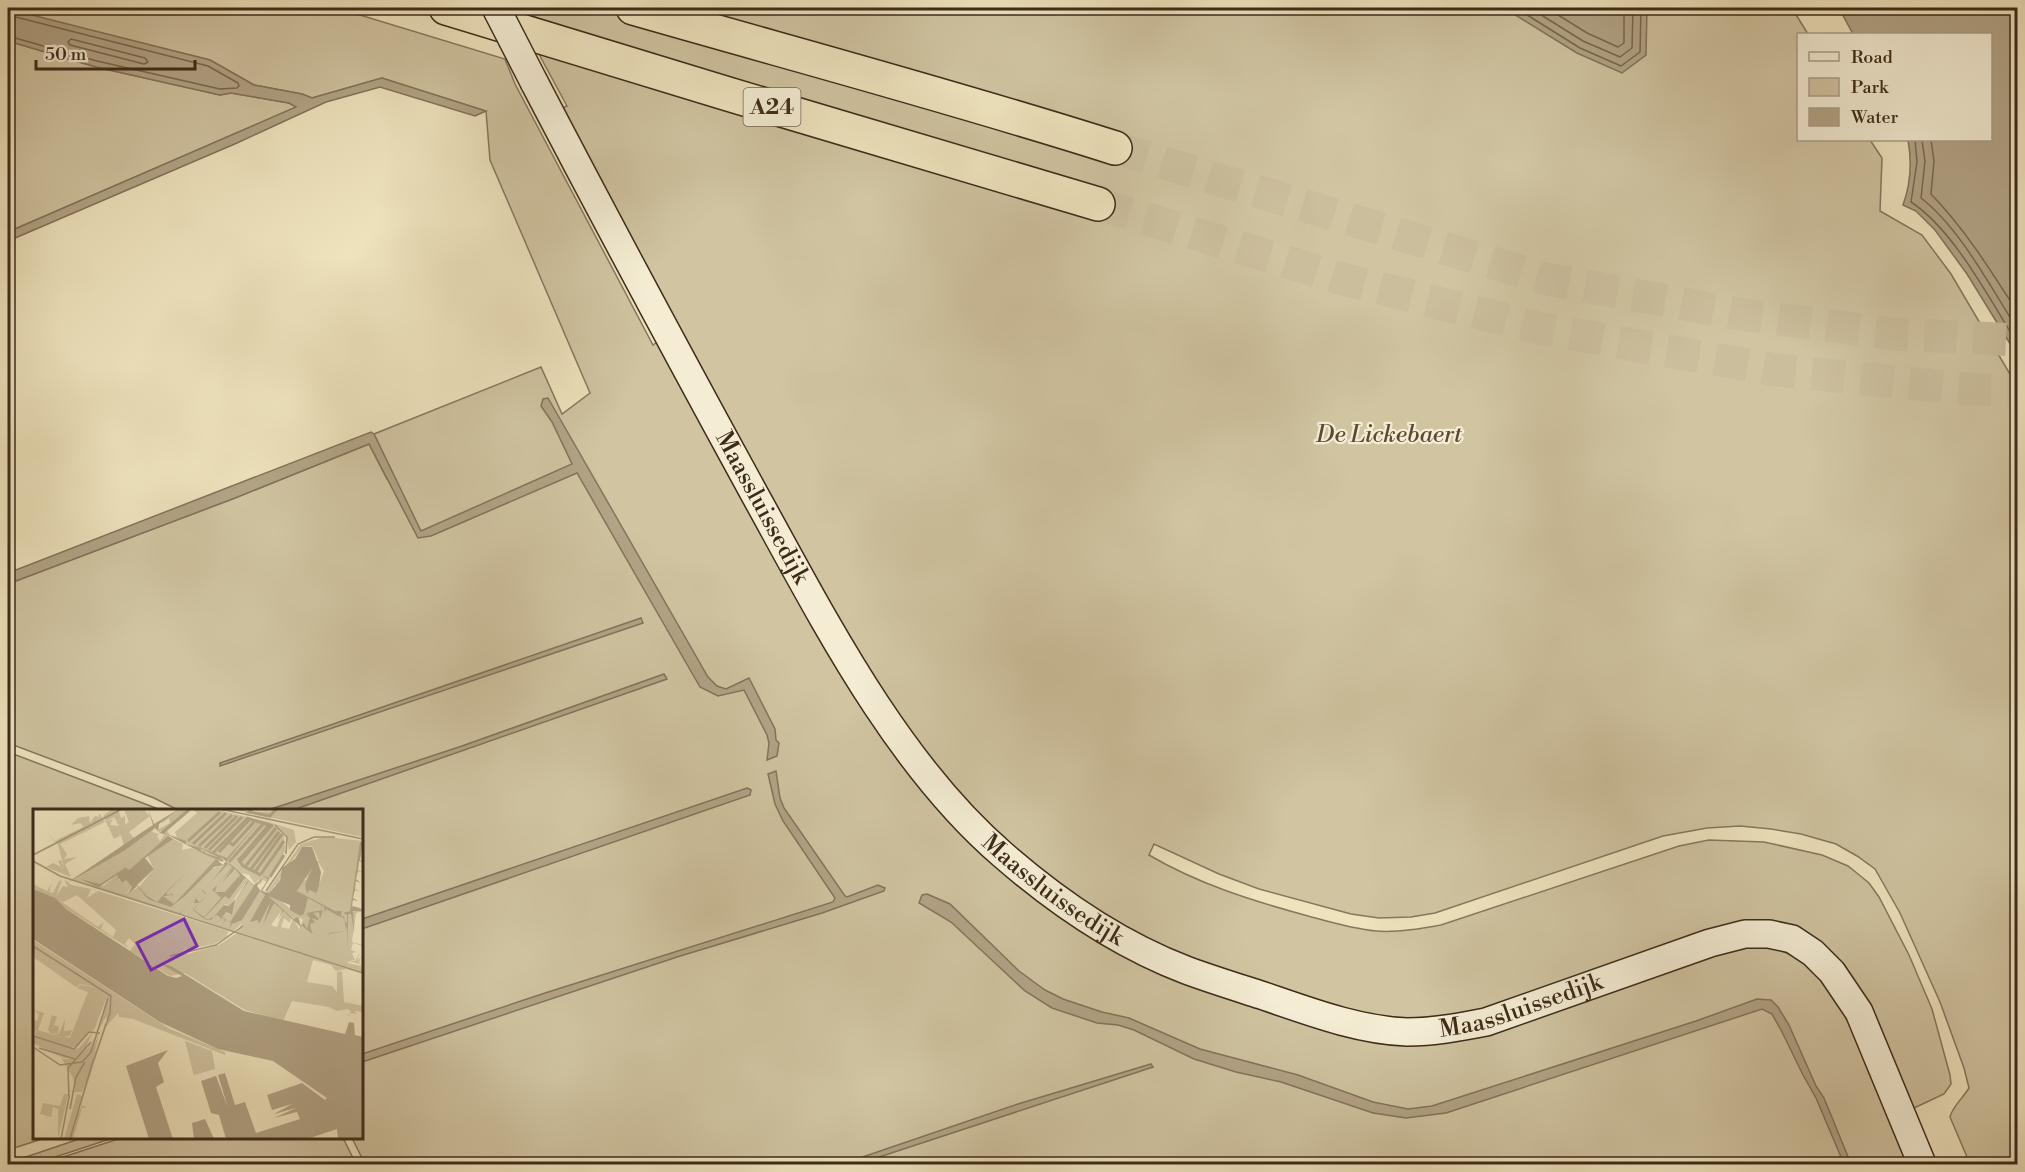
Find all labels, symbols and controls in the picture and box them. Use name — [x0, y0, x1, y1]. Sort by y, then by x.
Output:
scale bar — [36, 33, 195, 71]
legend — [1797, 33, 1992, 141]
text: 50 m — [45, 43, 87, 66]
text: Road — [1851, 46, 1894, 69]
text: Park — [1851, 76, 1890, 99]
road number: A24 — [744, 88, 800, 126]
text: Water — [1850, 106, 1899, 129]
park label: De Lickebaert — [1315, 420, 1463, 450]
street label: Maassluissedijk — [708, 426, 817, 591]
inset map — [33, 809, 363, 1139]
street label: Maassluissedijk — [975, 828, 1130, 954]
street label: Maassluissedijk — [1437, 967, 1608, 1045]

